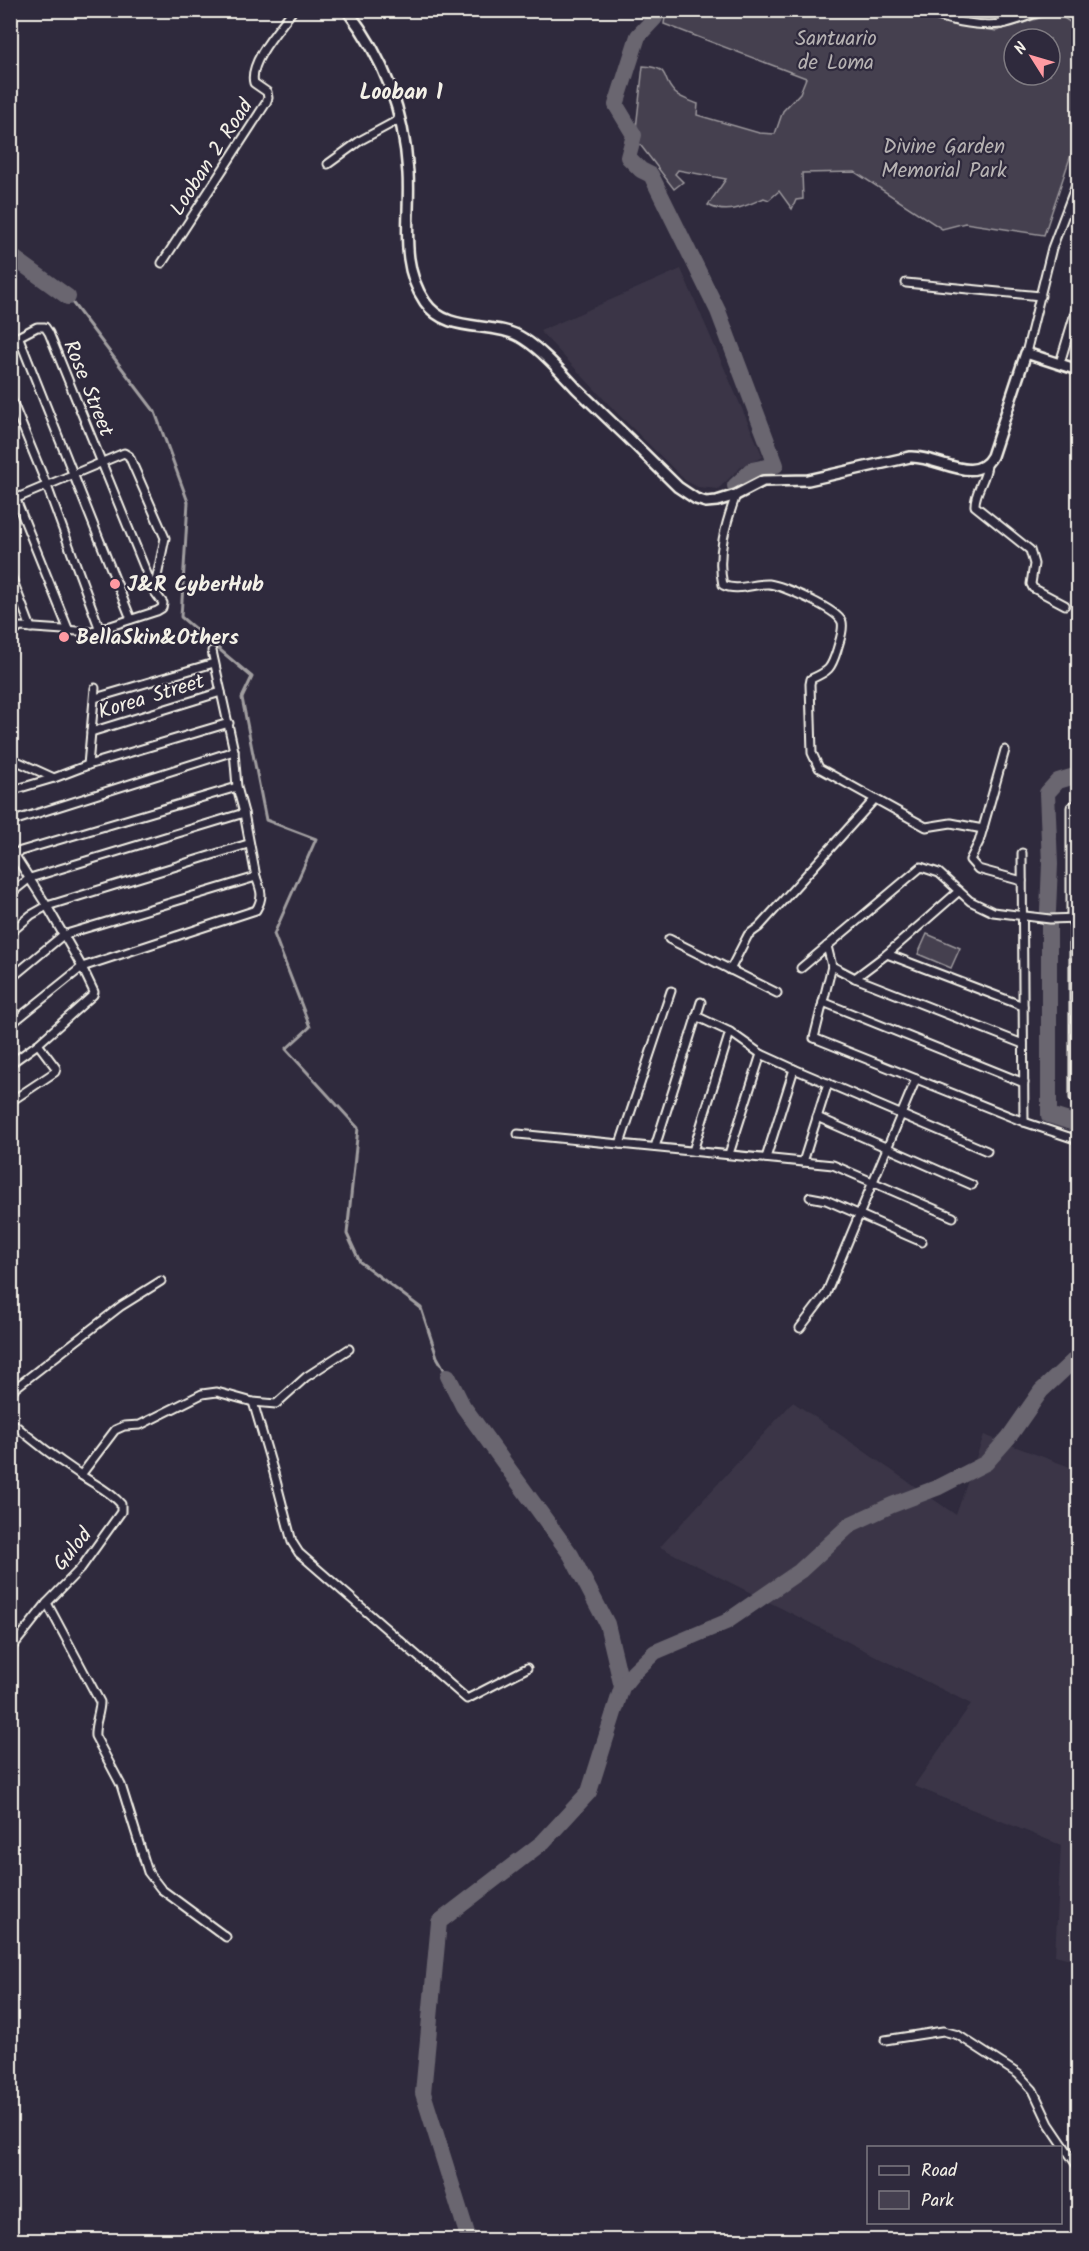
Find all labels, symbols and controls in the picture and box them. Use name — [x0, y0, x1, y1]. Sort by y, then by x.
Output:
park label: Santuario de Loma — [795, 23, 877, 80]
north arrow — [1002, 27, 1062, 87]
text: N — [1008, 37, 1034, 60]
district label: Looban 1 — [359, 76, 443, 111]
street label: Looban 2 Road — [162, 92, 263, 223]
park label: Divine Garden Memorial Park — [881, 131, 1007, 188]
street label: Rose Street — [53, 335, 122, 443]
place label: J&R CyberHub — [127, 569, 264, 602]
marker: J&R CyberHub — [108, 577, 122, 591]
place label: BellaSkin&Others — [76, 622, 239, 655]
marker: BellaSkin&Others — [57, 630, 71, 644]
street label: Korea Street — [94, 665, 210, 729]
street label: Gulod — [45, 1520, 101, 1579]
legend — [867, 2146, 1062, 2224]
text: Road — [921, 2157, 958, 2186]
text: Park — [921, 2187, 954, 2216]

